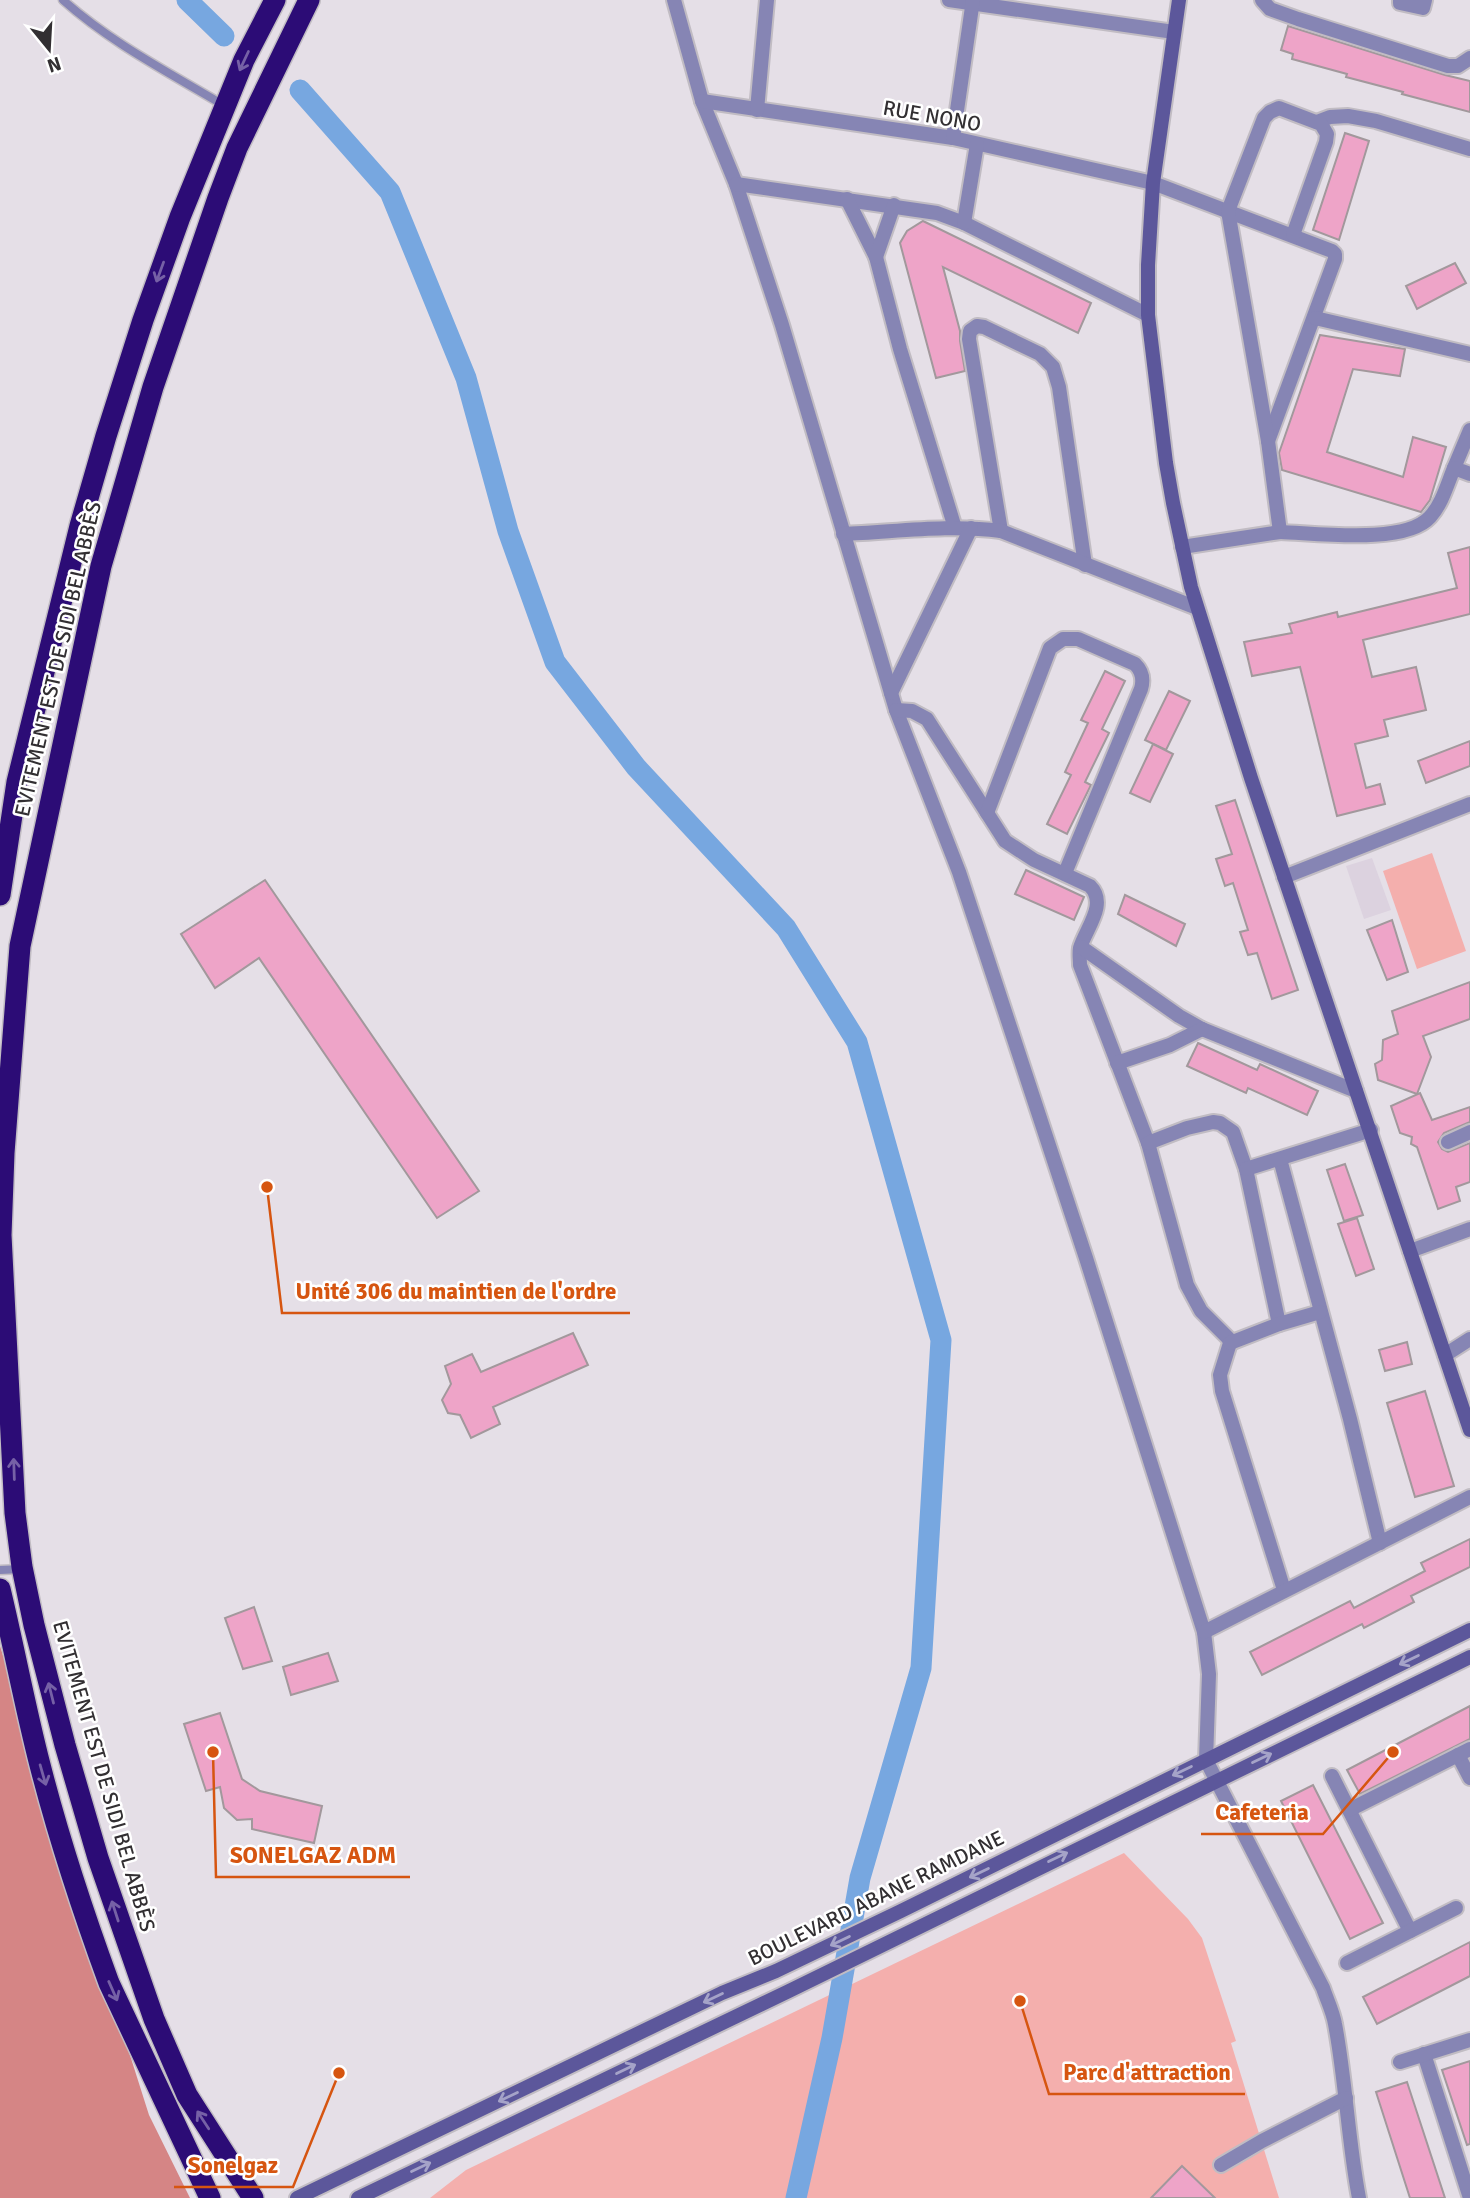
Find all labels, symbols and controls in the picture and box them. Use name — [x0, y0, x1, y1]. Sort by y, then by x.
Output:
north arrow — [14, 14, 84, 84]
one-way arrow — [237, 50, 250, 71]
text: N — [44, 51, 64, 78]
street label: RUE NONO — [881, 95, 983, 137]
one-way arrow — [153, 261, 165, 283]
street label: EVITEMENT EST DE SIDI BEL ABBÈS — [9, 499, 107, 819]
callout: Unité 306 du maintien de l'ordre — [282, 1269, 630, 1313]
text: Unité 306 du maintien de l'ordre — [296, 1277, 616, 1306]
one-way arrow — [7, 1458, 20, 1481]
street label: EVITEMENT EST DE SIDI BEL ABBÈS — [47, 1617, 161, 1935]
one-way arrow — [1399, 1654, 1420, 1668]
one-way arrow — [44, 1682, 57, 1704]
one-way arrow — [1251, 1750, 1272, 1764]
one-way arrow — [37, 1763, 50, 1785]
one-way arrow — [1172, 1765, 1193, 1779]
callout: Cafeteria — [1201, 1790, 1323, 1834]
text: Cafeteria — [1215, 1798, 1309, 1827]
street label: BOULEVARD ABANE RAMDANE — [744, 1825, 1008, 1971]
callout: SONELGAZ ADM — [216, 1833, 410, 1877]
text: SONELGAZ ADM — [230, 1841, 396, 1870]
one-way arrow — [1047, 1850, 1068, 1864]
one-way arrow — [969, 1866, 990, 1880]
one-way arrow — [108, 1900, 121, 1922]
one-way arrow — [830, 1935, 851, 1948]
one-way arrow — [107, 1980, 120, 2001]
one-way arrow — [703, 1991, 724, 2005]
callout: Parc d'attraction — [1049, 2050, 1245, 2094]
text: Parc d'attraction — [1063, 2058, 1231, 2087]
one-way arrow — [615, 2062, 636, 2076]
one-way arrow — [498, 2090, 519, 2104]
one-way arrow — [196, 2111, 210, 2130]
callout: Sonelgaz — [174, 2143, 293, 2187]
text: Sonelgaz — [188, 2151, 278, 2180]
one-way arrow — [410, 2160, 431, 2174]

